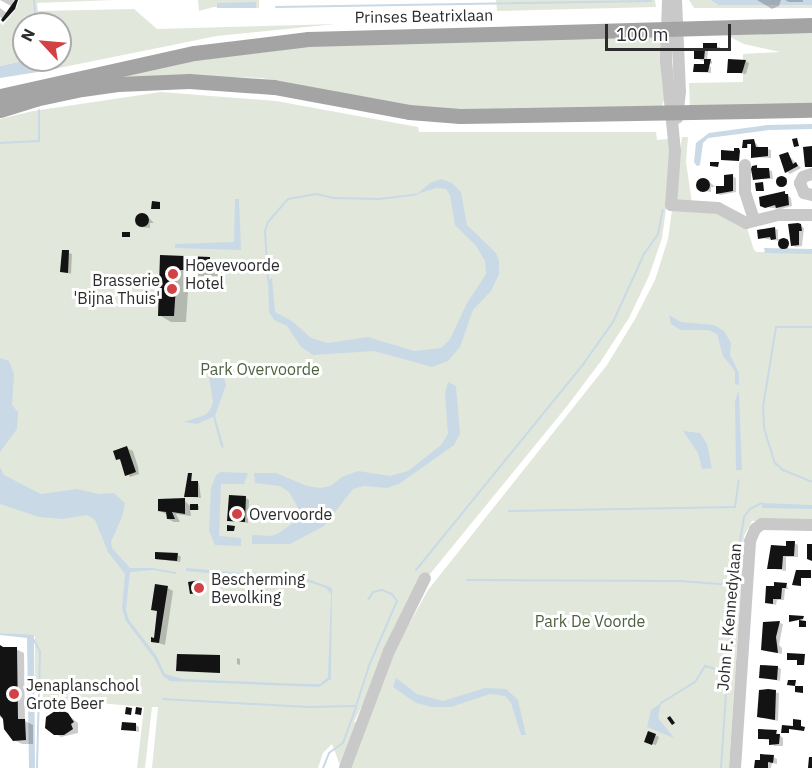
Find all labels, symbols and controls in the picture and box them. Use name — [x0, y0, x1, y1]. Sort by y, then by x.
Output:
street label: Prinses Beatrixlaan — [355, 5, 493, 27]
north arrow — [12, 12, 72, 72]
scale bar — [608, 12, 734, 50]
text: 100 m — [616, 23, 668, 46]
text: N — [16, 25, 39, 45]
place label: Hoevevoorde Hotel — [185, 255, 280, 293]
marker: Hoevevoorde Hotel — [166, 267, 180, 281]
place label: Brasserie 'Bijna Thuis' — [73, 270, 160, 308]
marker: Brasserie 'Bijna Thuis' — [165, 282, 179, 296]
park label: Park Overvoorde — [200, 359, 320, 379]
place label: Overvoorde — [249, 504, 332, 524]
marker: Overvoorde — [230, 507, 244, 521]
street label: John F. Kennedylaan — [713, 542, 745, 692]
place label: Bescherming Bevolking — [211, 569, 305, 607]
marker: Bescherming Bevolking — [192, 581, 206, 595]
park label: Park De Voorde — [535, 611, 645, 631]
place label: Jenaplanschool Grote Beer — [26, 675, 139, 713]
marker: Jenaplanschool Grote Beer — [7, 687, 21, 701]

